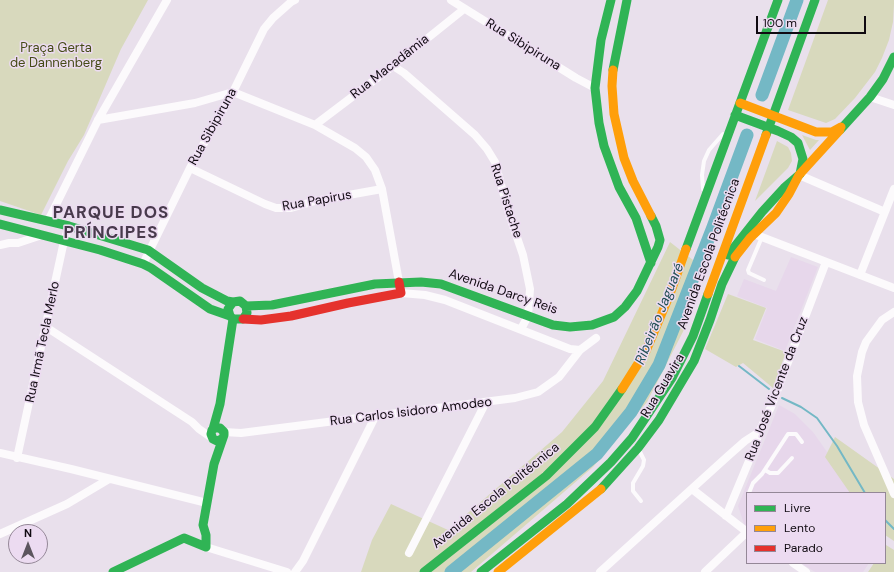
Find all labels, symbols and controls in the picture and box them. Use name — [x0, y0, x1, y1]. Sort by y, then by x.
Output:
scale bar — [758, 8, 868, 34]
text: 100 m — [763, 15, 797, 31]
street label: Rua Sibipiruna — [483, 16, 563, 74]
street label: Rua Macadâmia — [348, 32, 432, 102]
park label: Praça Gerta de Dannenberg — [10, 41, 102, 72]
street label: Rua Sibipiruna — [185, 86, 241, 168]
street label: Rua Pistache — [487, 162, 525, 240]
street label: Avenida Escola Politécnica — [674, 176, 744, 332]
street label: Rua Papirus — [281, 187, 353, 215]
district label: PARQUE DOS PRÍNCIPES — [53, 204, 169, 244]
water label: Ribeirão Jaguaré — [632, 261, 688, 367]
street label: Avenida Darcy Reis — [446, 266, 560, 318]
street label: Rua Irmã Tecla Merlo — [23, 280, 63, 404]
street label: Rua José Vicente da Cruz — [742, 315, 812, 463]
street label: Rua Guavira — [638, 351, 688, 421]
street label: Rua Carlos Isidoro Amodeo — [329, 394, 493, 430]
street label: Avenida Escola Politécnica — [429, 440, 563, 552]
legend — [746, 492, 886, 564]
text: Livre — [784, 500, 811, 516]
text: Lento — [784, 520, 815, 536]
north arrow — [8, 524, 48, 564]
text: N — [24, 526, 32, 540]
text: Parado — [784, 540, 823, 556]

